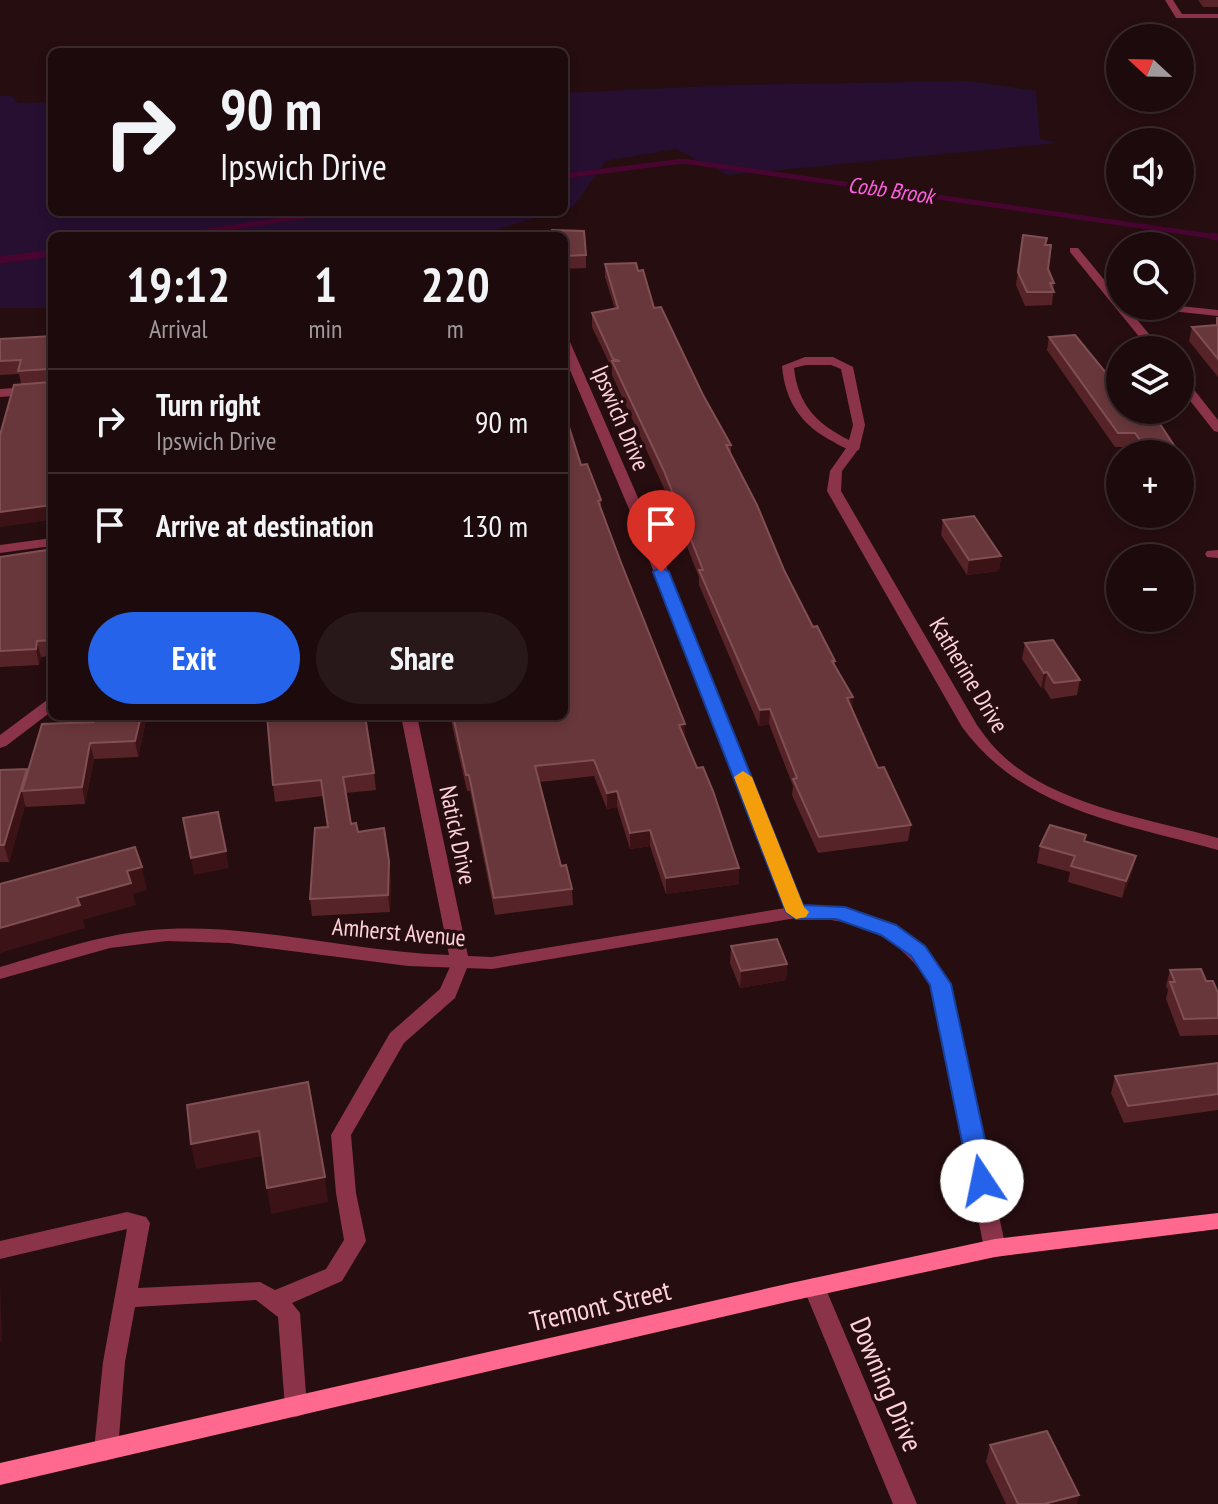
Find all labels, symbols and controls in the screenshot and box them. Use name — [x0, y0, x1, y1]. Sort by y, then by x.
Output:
north arrow — [1106, 24, 1194, 112]
map controls — [1106, 24, 1194, 632]
text: 90 m — [220, 73, 322, 145]
icon: right — [88, 80, 192, 184]
button: sound — [1106, 128, 1194, 216]
text: Ipswich Drive — [220, 143, 387, 190]
water label: Cobb Brook — [846, 170, 938, 210]
button: search — [1106, 232, 1194, 320]
text: 19:12 — [126, 253, 230, 315]
text: 1 — [314, 253, 337, 315]
text: 220 — [421, 253, 490, 315]
text: Arrival — [149, 312, 208, 345]
text: min — [308, 312, 342, 345]
text: m — [447, 312, 464, 345]
button: layers — [1106, 336, 1194, 424]
street label: Ipswich Drive — [585, 361, 657, 475]
text: Turn right — [156, 385, 260, 424]
icon: right — [88, 399, 132, 443]
text: 90 m — [475, 402, 528, 441]
text: Ipswich Drive — [156, 424, 277, 457]
button: + — [1106, 440, 1194, 528]
pin — [627, 490, 695, 572]
icon: arrive — [639, 502, 683, 546]
icon: arrive — [88, 503, 132, 547]
text: Arrive at destination — [156, 506, 374, 545]
text: 130 m — [462, 506, 528, 545]
button: − — [1106, 544, 1194, 632]
button: Exit — [88, 612, 300, 704]
button: Share — [316, 612, 528, 704]
street label: Katherine Drive — [923, 612, 1015, 738]
street label: Natick Drive — [432, 783, 484, 887]
street label: Amherst Avenue — [331, 911, 467, 953]
position arrow — [940, 1139, 1024, 1223]
street label: Tremont Street — [526, 1271, 674, 1339]
street label: Downing Drive — [842, 1311, 932, 1457]

